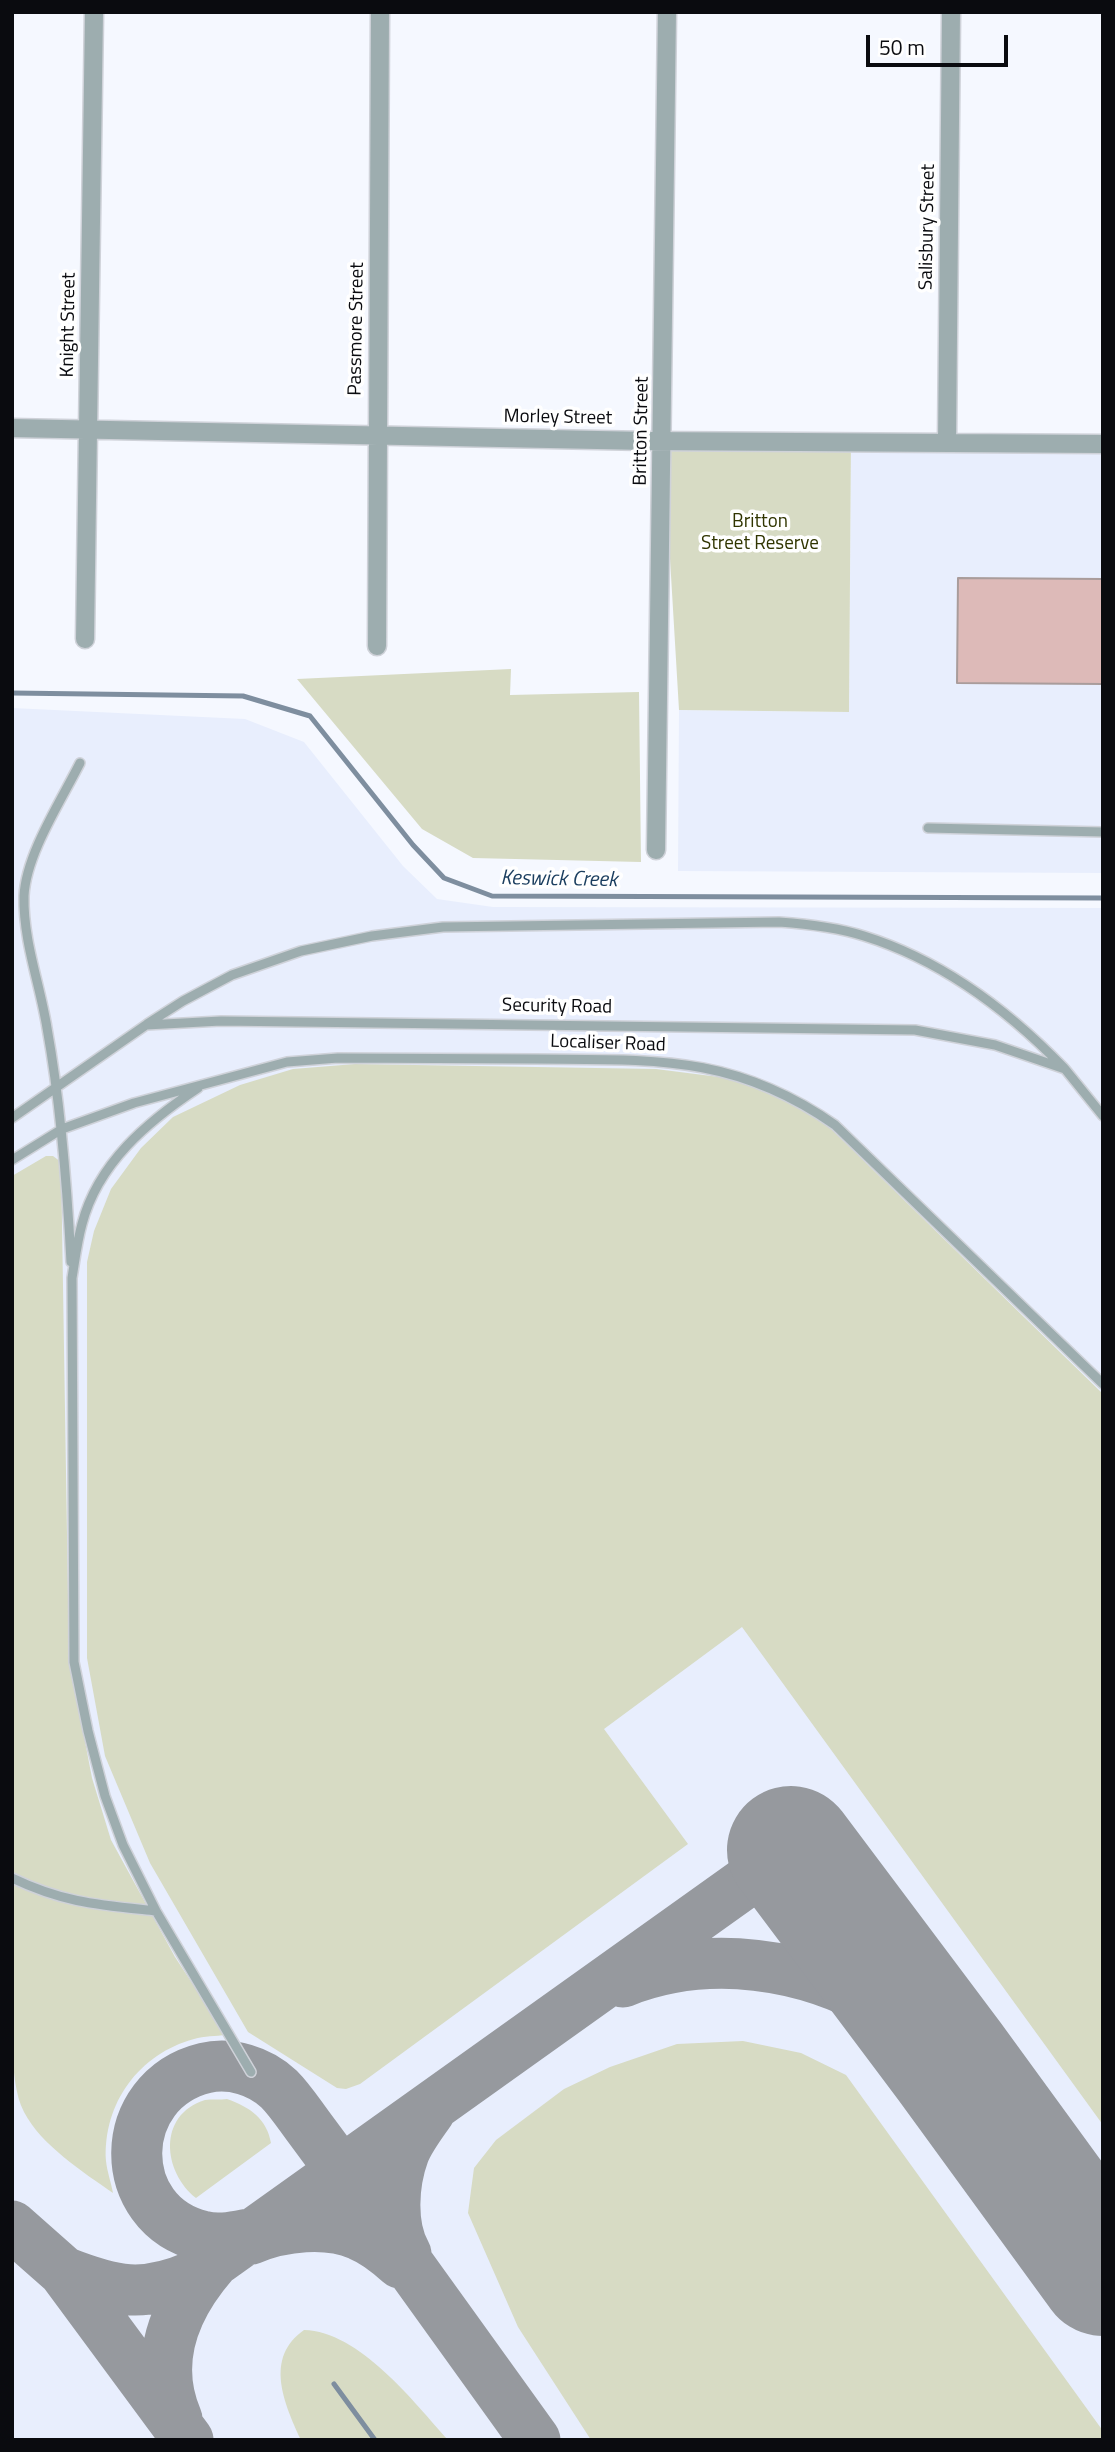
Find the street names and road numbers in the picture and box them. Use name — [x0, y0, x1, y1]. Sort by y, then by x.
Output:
street label: Salisbury Street — [916, 164, 940, 290]
street label: Passmore Street — [344, 262, 370, 396]
street label: Knight Street — [57, 272, 81, 378]
street label: Britton Street — [630, 376, 654, 486]
street label: Morley Street — [503, 406, 613, 430]
street label: Security Road — [502, 995, 612, 1019]
street label: Localiser Road — [550, 1031, 666, 1057]

